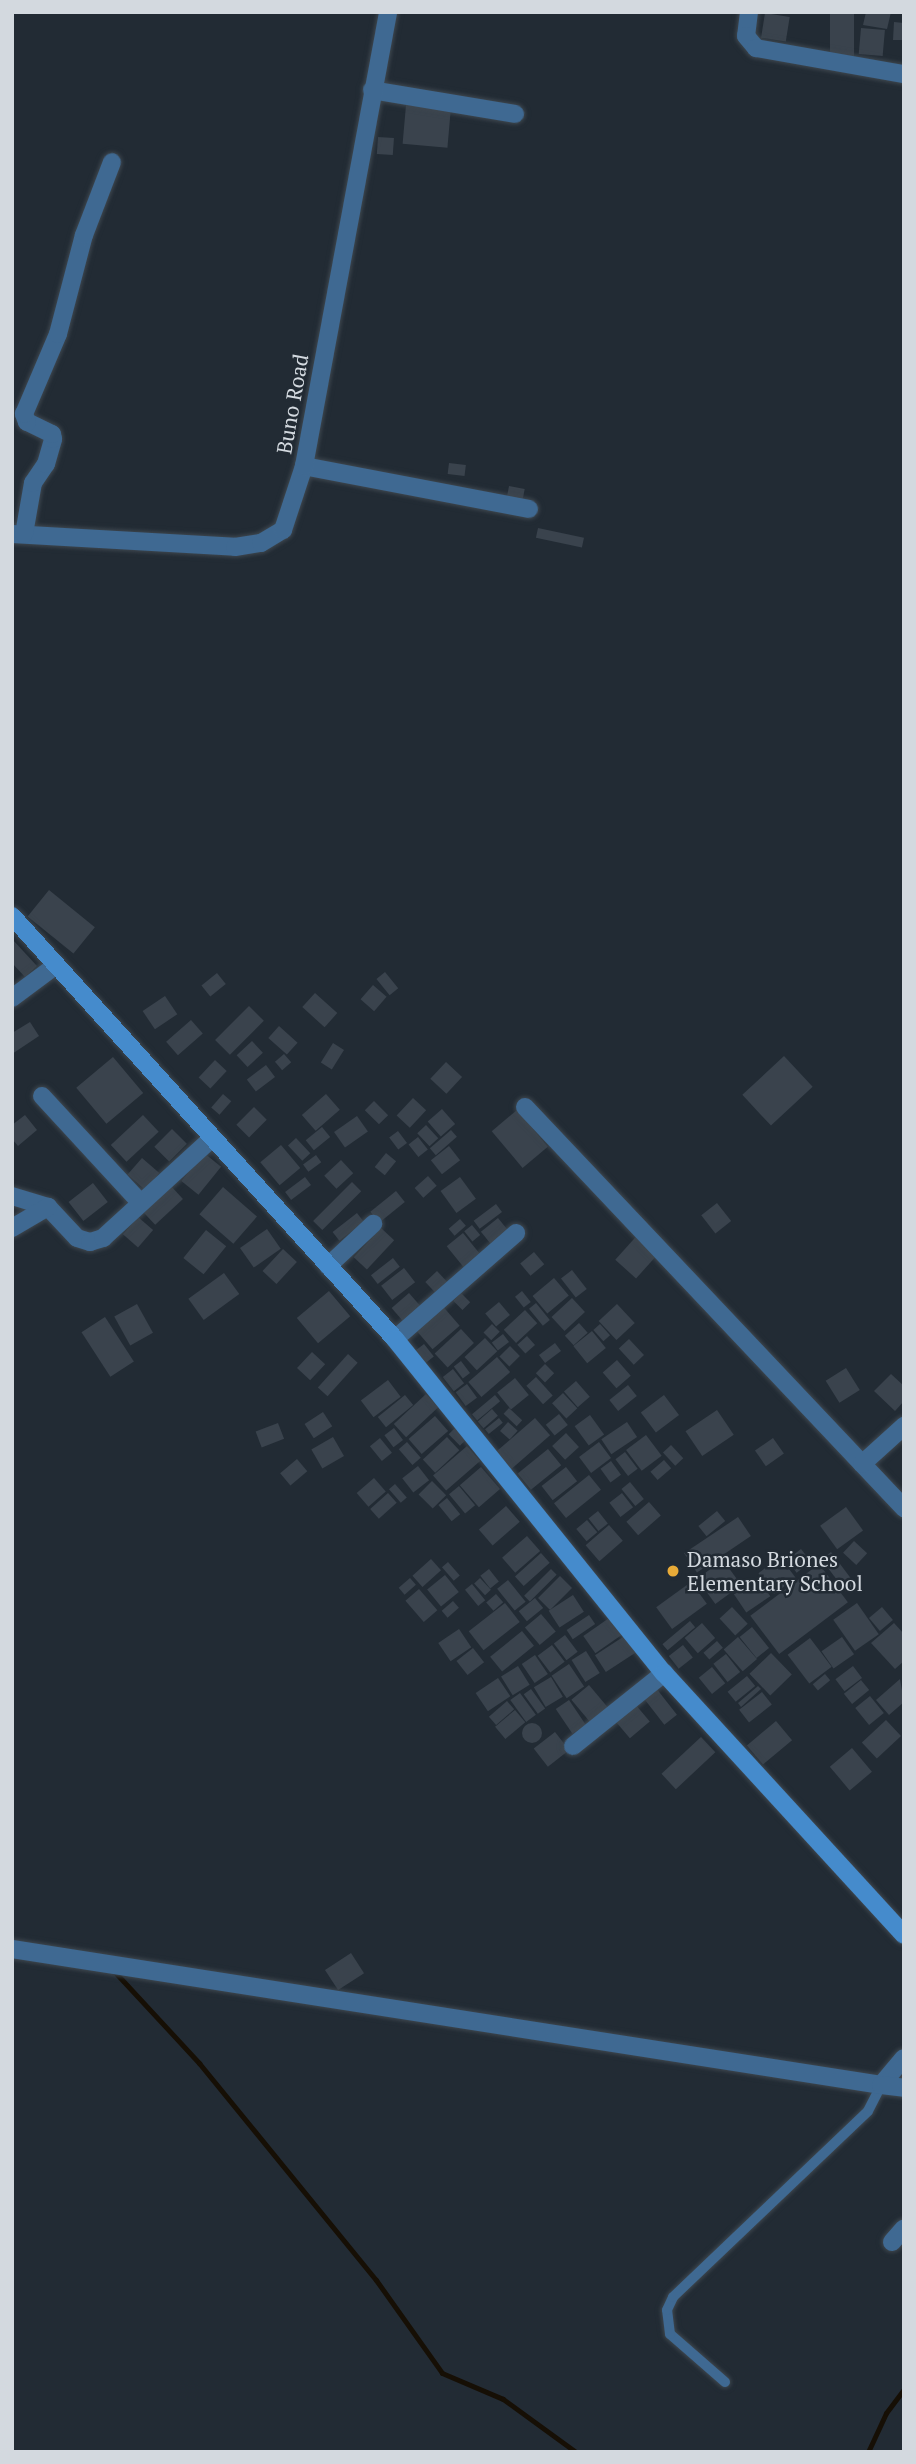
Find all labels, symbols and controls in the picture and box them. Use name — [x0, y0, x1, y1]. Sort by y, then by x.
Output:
street label: Buno Road — [271, 352, 313, 456]
place label: Damaso Briones Elementary School — [687, 1546, 863, 1596]
marker: Damaso Briones Elementary School — [665, 1563, 681, 1579]

